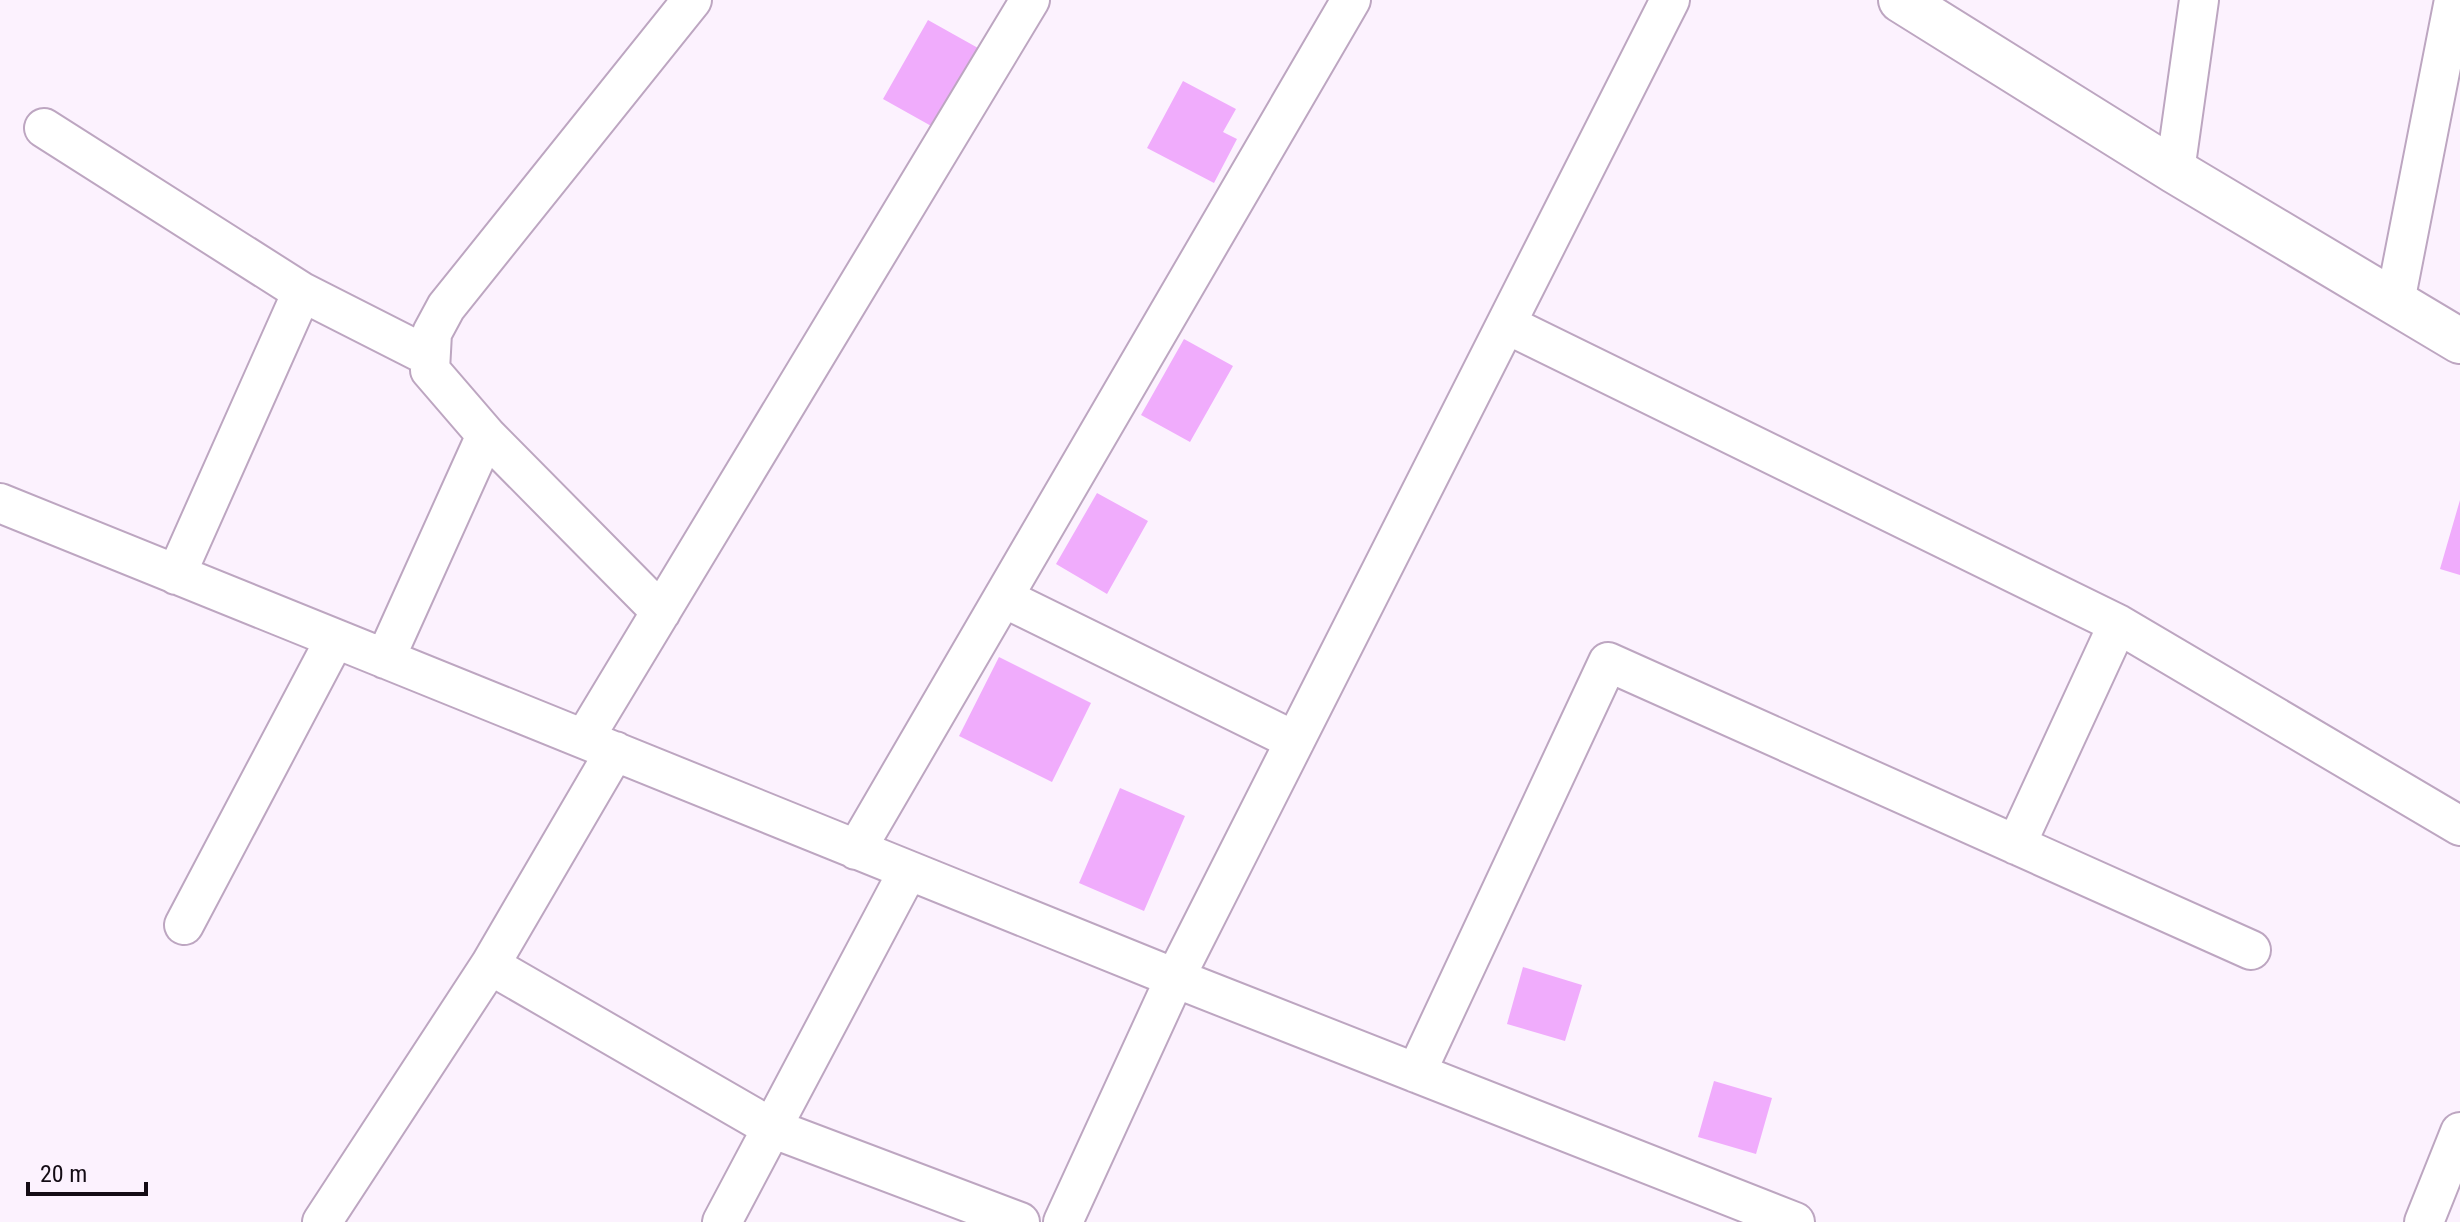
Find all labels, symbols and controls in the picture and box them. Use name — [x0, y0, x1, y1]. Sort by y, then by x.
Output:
scale bar — [28, 1146, 146, 1196]
text: 20 m — [40, 1160, 87, 1188]

